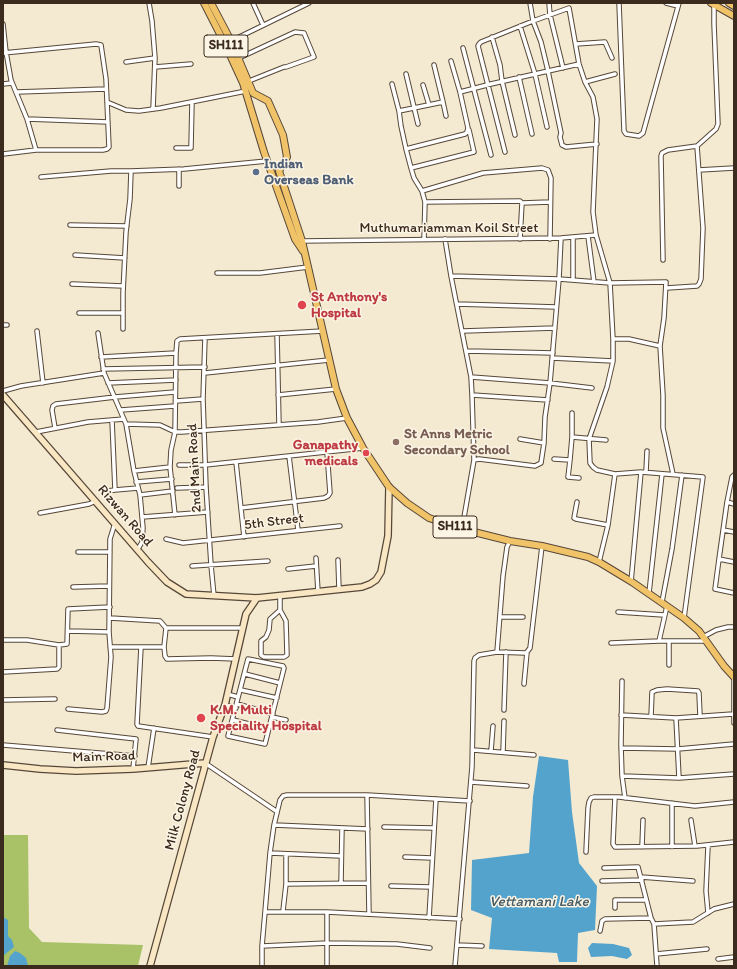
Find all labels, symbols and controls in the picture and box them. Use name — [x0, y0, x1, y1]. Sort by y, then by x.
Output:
road number: SH111 — [204, 35, 248, 57]
place label: Indian Overseas Bank — [264, 156, 354, 188]
marker: Indian Overseas Bank — [251, 167, 261, 177]
street label: Muthumariamman Koil Street — [359, 220, 539, 236]
place label: St Anthony's Hospital — [311, 289, 387, 322]
marker: St Anthony's Hospital — [296, 299, 308, 311]
street label: 2nd Main Road — [184, 423, 206, 513]
place label: St Anns Metric Secondary School — [404, 426, 510, 458]
place label: Ganapathy medicals — [293, 437, 358, 470]
marker: St Anns Metric Secondary School — [391, 437, 401, 447]
marker: Ganapathy medicals — [361, 448, 371, 458]
street label: Rizwan Road — [94, 482, 156, 550]
street label: 5th Street — [243, 510, 305, 534]
road number: SH111 — [433, 516, 477, 538]
place label: K.M. Multi Speciality Hospital — [210, 702, 322, 734]
marker: K.M. Multi Speciality Hospital — [195, 712, 207, 724]
street label: Main Road — [72, 748, 136, 766]
street label: Milk Colony Road — [161, 748, 205, 852]
water label: Vettamani Lake — [489, 893, 589, 911]

